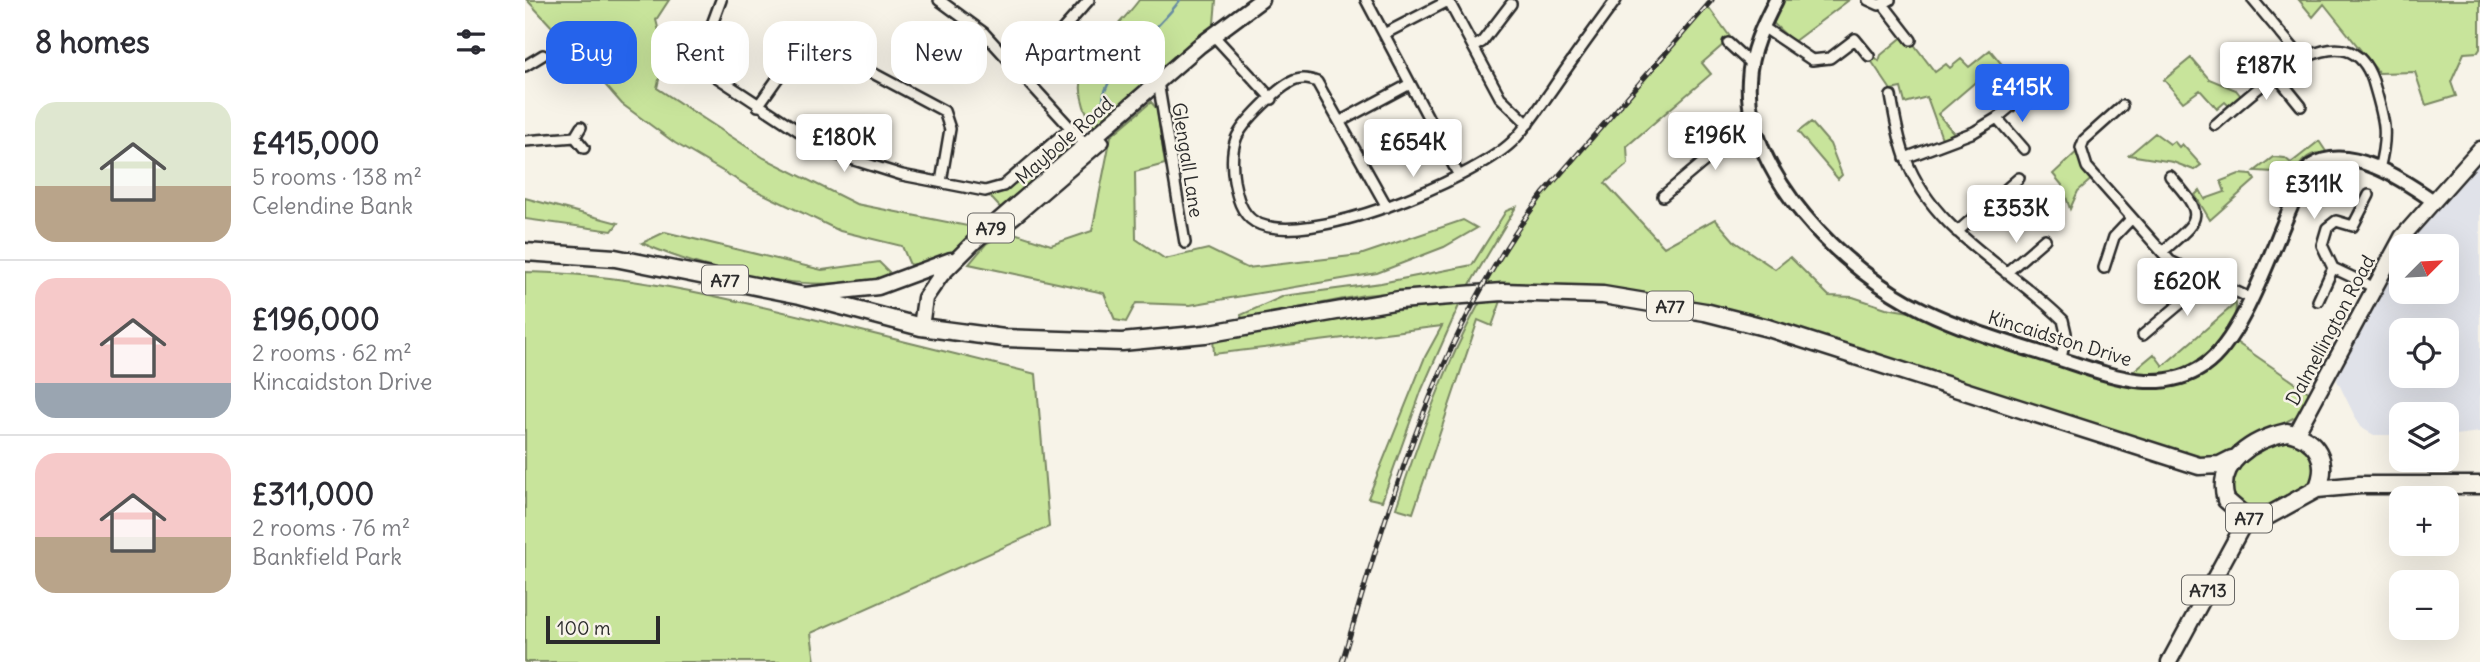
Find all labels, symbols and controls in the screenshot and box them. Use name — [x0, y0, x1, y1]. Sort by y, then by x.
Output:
chip: Buy — [546, 21, 637, 84]
chip: Rent — [651, 21, 749, 84]
chip: Filters — [763, 21, 877, 84]
chip: New — [891, 21, 987, 84]
chip: Apartment — [1001, 21, 1165, 84]
text: 8 homes — [35, 23, 150, 61]
icon: filters — [452, 23, 490, 61]
pin: £187K — [2217, 42, 2315, 102]
text: £187K — [2236, 50, 2296, 79]
pin: £415K — [1973, 64, 2071, 124]
text: £415K — [1991, 72, 2053, 101]
street label: Maybole Road — [1010, 91, 1118, 189]
street label: Glengall Lane — [1167, 101, 1209, 219]
pin: £196K — [1666, 113, 1764, 172]
pin: £180K — [795, 114, 893, 174]
pin: £654K — [1364, 120, 1462, 179]
text: £196K — [1684, 120, 1746, 149]
text: £180K — [812, 122, 876, 151]
text: £415,000 — [252, 124, 379, 162]
text: £654K — [1380, 127, 1446, 156]
icon: home — [91, 130, 175, 214]
text: 5 rooms · 138 m² — [252, 162, 422, 191]
pin: £311K — [2265, 162, 2363, 221]
text: £311K — [2285, 169, 2343, 198]
pin: £353K — [1967, 186, 2065, 245]
text: Celendine Bank — [252, 191, 413, 220]
text: £353K — [1983, 193, 2049, 222]
road number: A79 — [968, 213, 1014, 242]
north arrow — [2389, 234, 2459, 304]
map controls — [2389, 234, 2459, 640]
street label: Dalmellington Road — [2280, 251, 2380, 409]
pin: £620K — [2138, 258, 2236, 318]
road number: A77 — [702, 266, 748, 294]
text: £620K — [2153, 266, 2221, 295]
road number: A77 — [1647, 292, 1693, 320]
text: £196,000 — [252, 300, 380, 338]
street label: Kincaidston Drive — [1985, 305, 2135, 371]
icon: home — [91, 306, 175, 390]
button: locate — [2389, 318, 2459, 388]
text: 2 rooms · 62 m² — [252, 338, 412, 367]
text: Kincaidston Drive — [252, 367, 432, 396]
button: layers — [2389, 402, 2459, 472]
text: £311,000 — [252, 475, 374, 513]
icon: home — [91, 481, 175, 565]
button: + — [2389, 486, 2459, 556]
road number: A77 — [2226, 504, 2272, 532]
text: 2 rooms · 76 m² — [252, 513, 410, 542]
text: Bankfield Park — [252, 542, 402, 571]
button: − — [2389, 570, 2459, 640]
road number: A713 — [2182, 576, 2234, 604]
scale bar — [546, 613, 660, 645]
text: 100 m — [557, 616, 611, 640]

